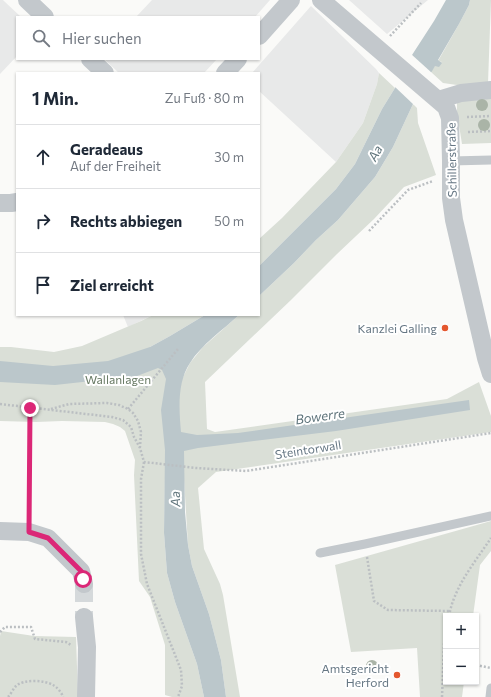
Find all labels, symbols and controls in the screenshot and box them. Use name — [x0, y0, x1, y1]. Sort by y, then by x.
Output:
search box — [16, 16, 260, 60]
icon: search — [30, 27, 52, 49]
text: Hier suchen — [62, 29, 142, 47]
text: 1 Min. — [32, 88, 78, 109]
text: Zu Fuß · 80 m — [165, 90, 244, 106]
street label: Schillerstraße — [443, 122, 459, 198]
text: Geradeaus — [70, 140, 143, 158]
water label: Aa — [364, 142, 386, 165]
icon: ahead — [32, 146, 54, 168]
text: 30 m — [214, 149, 244, 165]
text: Auf der Freiheit — [70, 158, 161, 174]
icon: right — [32, 210, 54, 232]
text: Rechts abbiegen — [70, 212, 182, 230]
text: 50 m — [214, 213, 244, 229]
icon: arrive — [32, 274, 54, 296]
text: Ziel erreicht — [70, 276, 154, 294]
place label: Kanzlei Galling — [357, 321, 437, 335]
marker: Kanzlei Galling — [440, 323, 450, 333]
park label: Wallanlagen — [85, 372, 151, 386]
route end — [21, 399, 39, 417]
water label: Bowerre — [294, 405, 346, 427]
street label: Steintorwall — [274, 437, 342, 461]
water label: Aa — [167, 491, 183, 508]
route start — [74, 570, 92, 588]
map controls — [443, 613, 479, 685]
button: + — [443, 613, 479, 649]
button: − — [443, 649, 479, 685]
place label: Amtsgericht Herford — [322, 661, 389, 689]
marker: Amtsgericht Herford — [392, 670, 402, 680]

